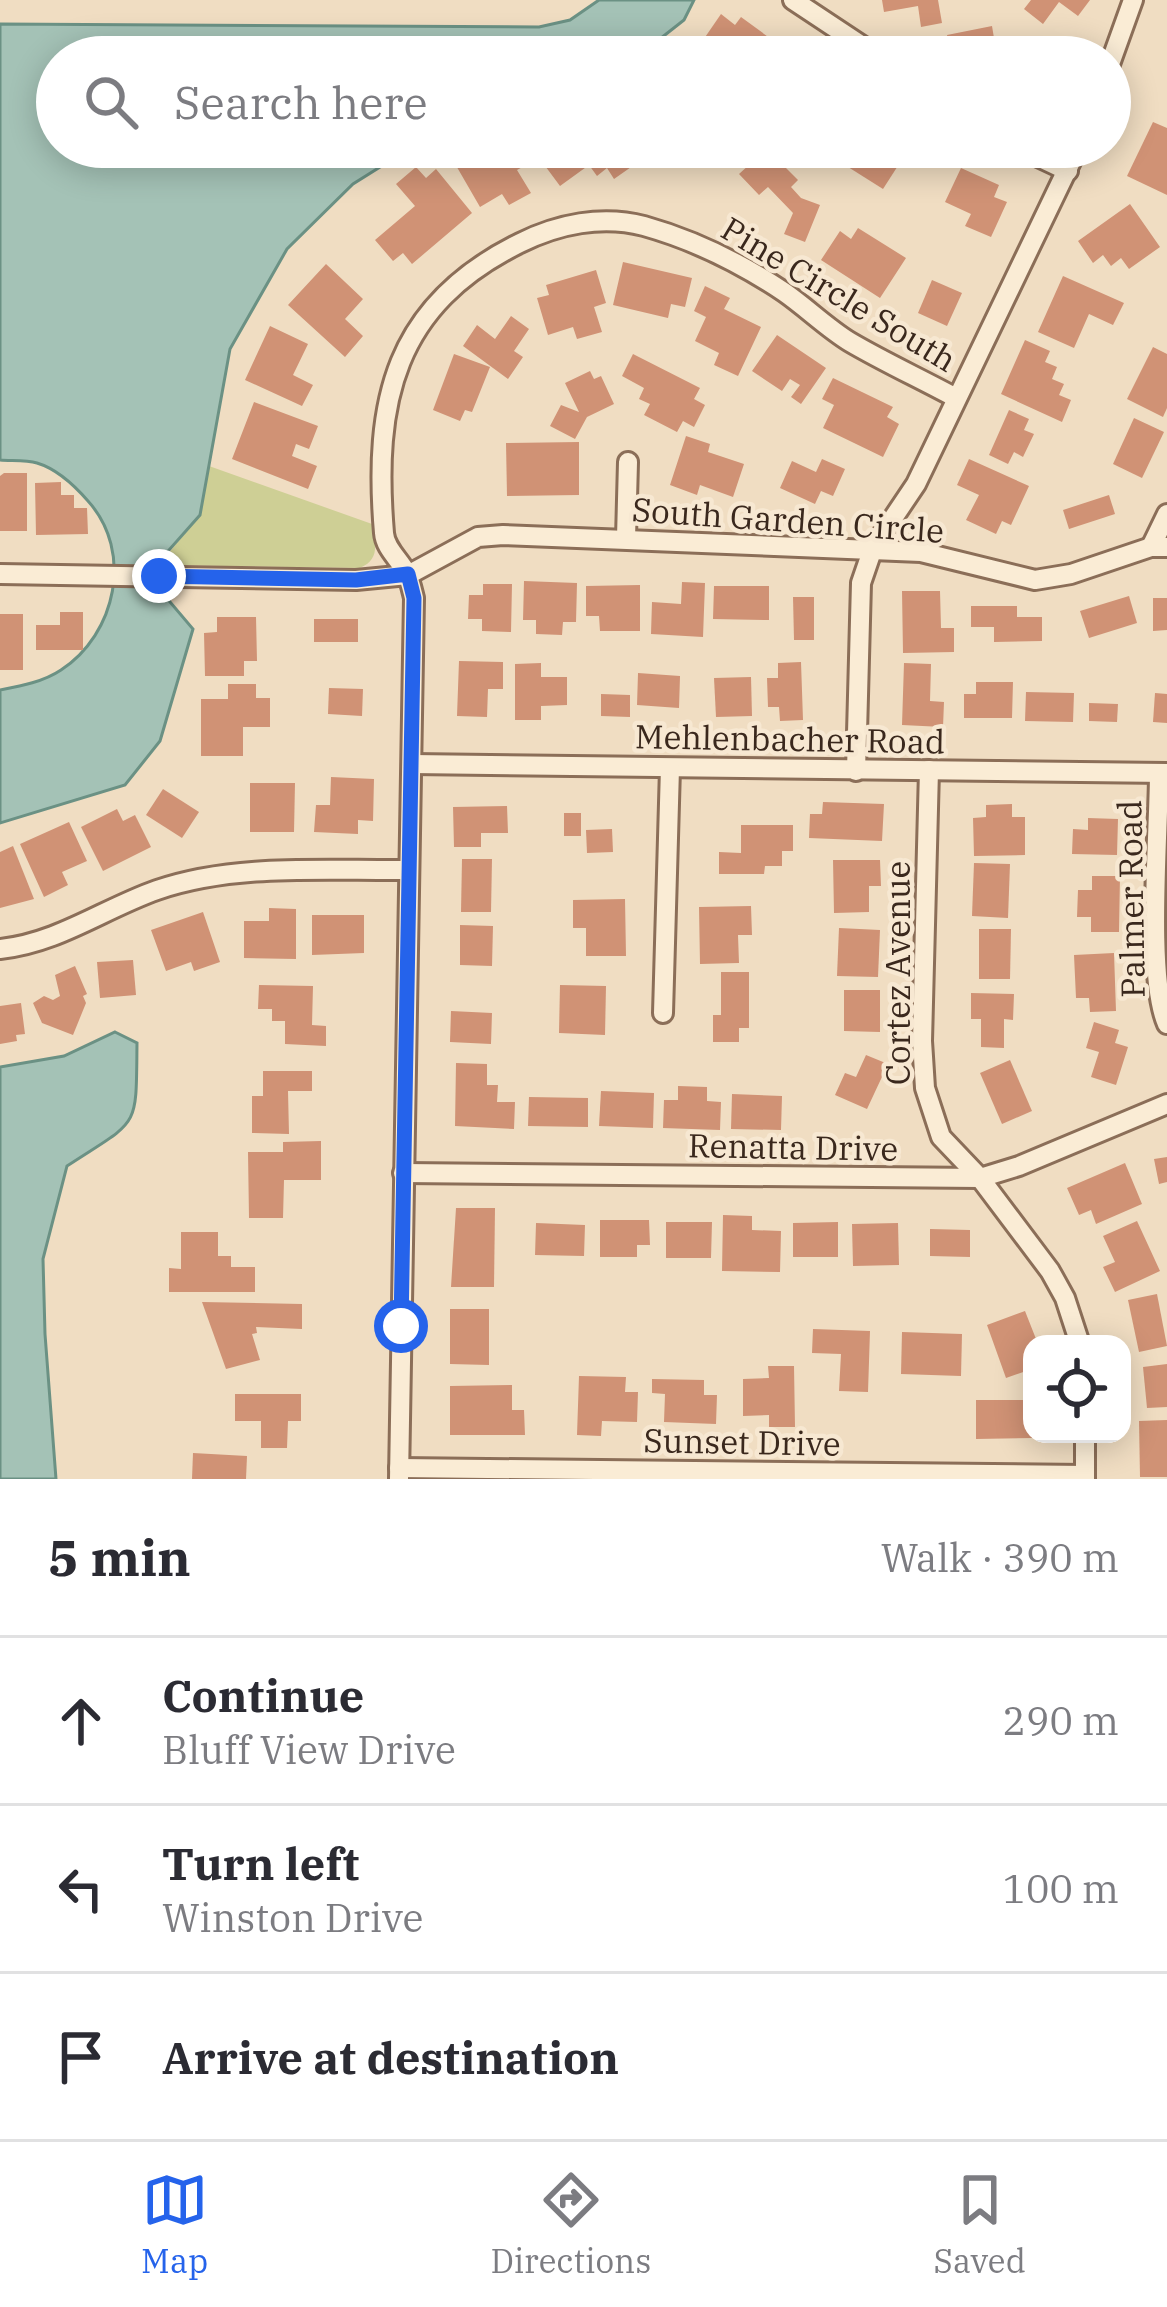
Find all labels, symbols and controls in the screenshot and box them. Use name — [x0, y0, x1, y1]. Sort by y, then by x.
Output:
search box — [36, 36, 1131, 168]
icon: search — [78, 69, 144, 135]
text: Search here — [174, 73, 428, 131]
street label: Pine Circle South — [714, 206, 965, 381]
street label: South Garden Circle — [631, 487, 945, 552]
route end — [132, 549, 186, 603]
street label: Mehlenbacher Road — [635, 714, 945, 763]
street label: Palmer Road — [1107, 800, 1154, 998]
street label: Cortez Avenue — [876, 861, 919, 1085]
street label: Renatta Drive — [688, 1123, 898, 1170]
route start — [374, 1299, 428, 1353]
map controls — [1023, 1335, 1131, 1443]
button: locate — [1023, 1335, 1131, 1443]
street label: Sunset Drive — [643, 1418, 841, 1465]
text: 5 min — [48, 1524, 191, 1590]
text: Walk · 390 m — [881, 1532, 1119, 1583]
text: Continue — [162, 1666, 364, 1724]
icon: ahead — [48, 1688, 114, 1754]
text: 290 m — [1003, 1695, 1119, 1746]
text: Bluff View Drive — [162, 1724, 456, 1775]
text: Turn left — [162, 1834, 359, 1892]
icon: left — [48, 1856, 114, 1922]
text: 100 m — [1003, 1863, 1119, 1914]
text: Winston Drive — [162, 1892, 423, 1943]
icon: arrive — [48, 2024, 114, 2090]
text: Arrive at destination — [162, 2028, 619, 2086]
tab: Map — [141, 2167, 208, 2282]
tab: Directions — [490, 2167, 651, 2282]
tab: Saved — [933, 2167, 1026, 2282]

